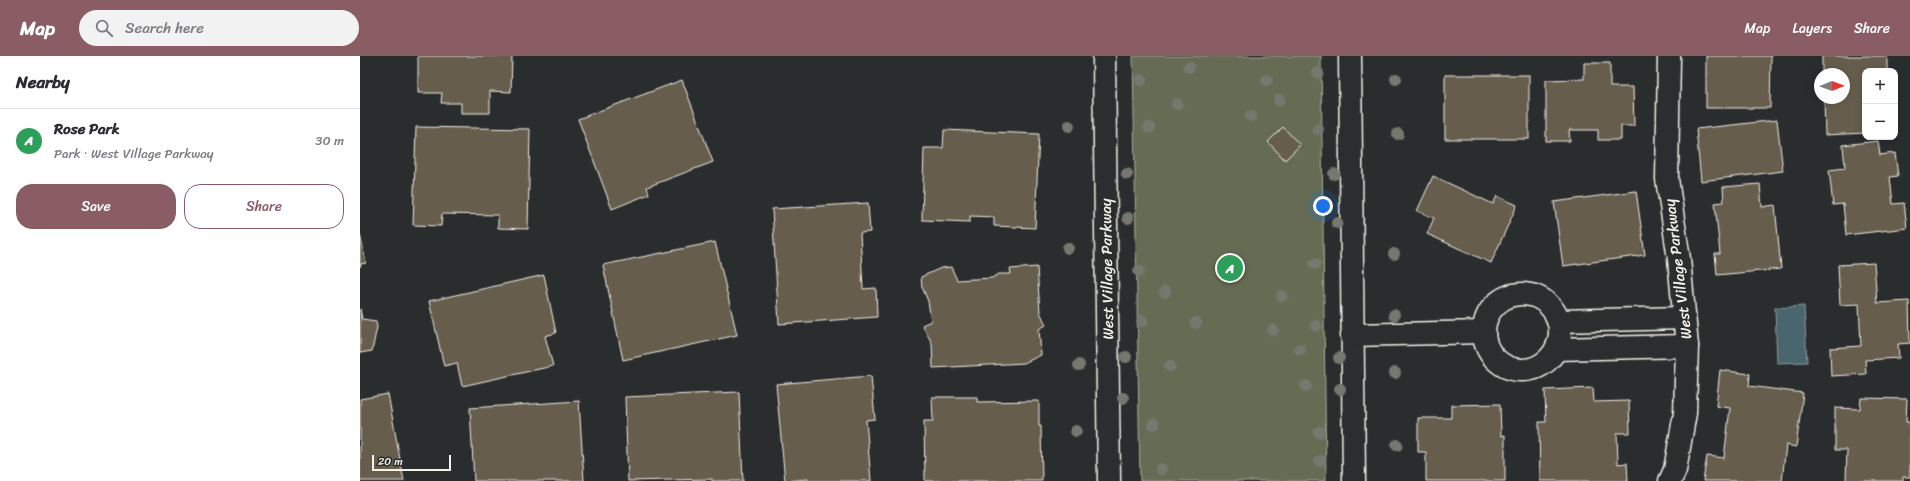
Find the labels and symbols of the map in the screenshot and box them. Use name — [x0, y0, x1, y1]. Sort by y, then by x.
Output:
north arrow — [1814, 68, 1850, 104]
your location — [1313, 196, 1333, 216]
street label: West Village Parkway — [1656, 197, 1700, 341]
street label: West Village Parkway — [1093, 198, 1121, 340]
pin: A — [1217, 253, 1243, 283]
scale bar — [372, 453, 451, 472]

